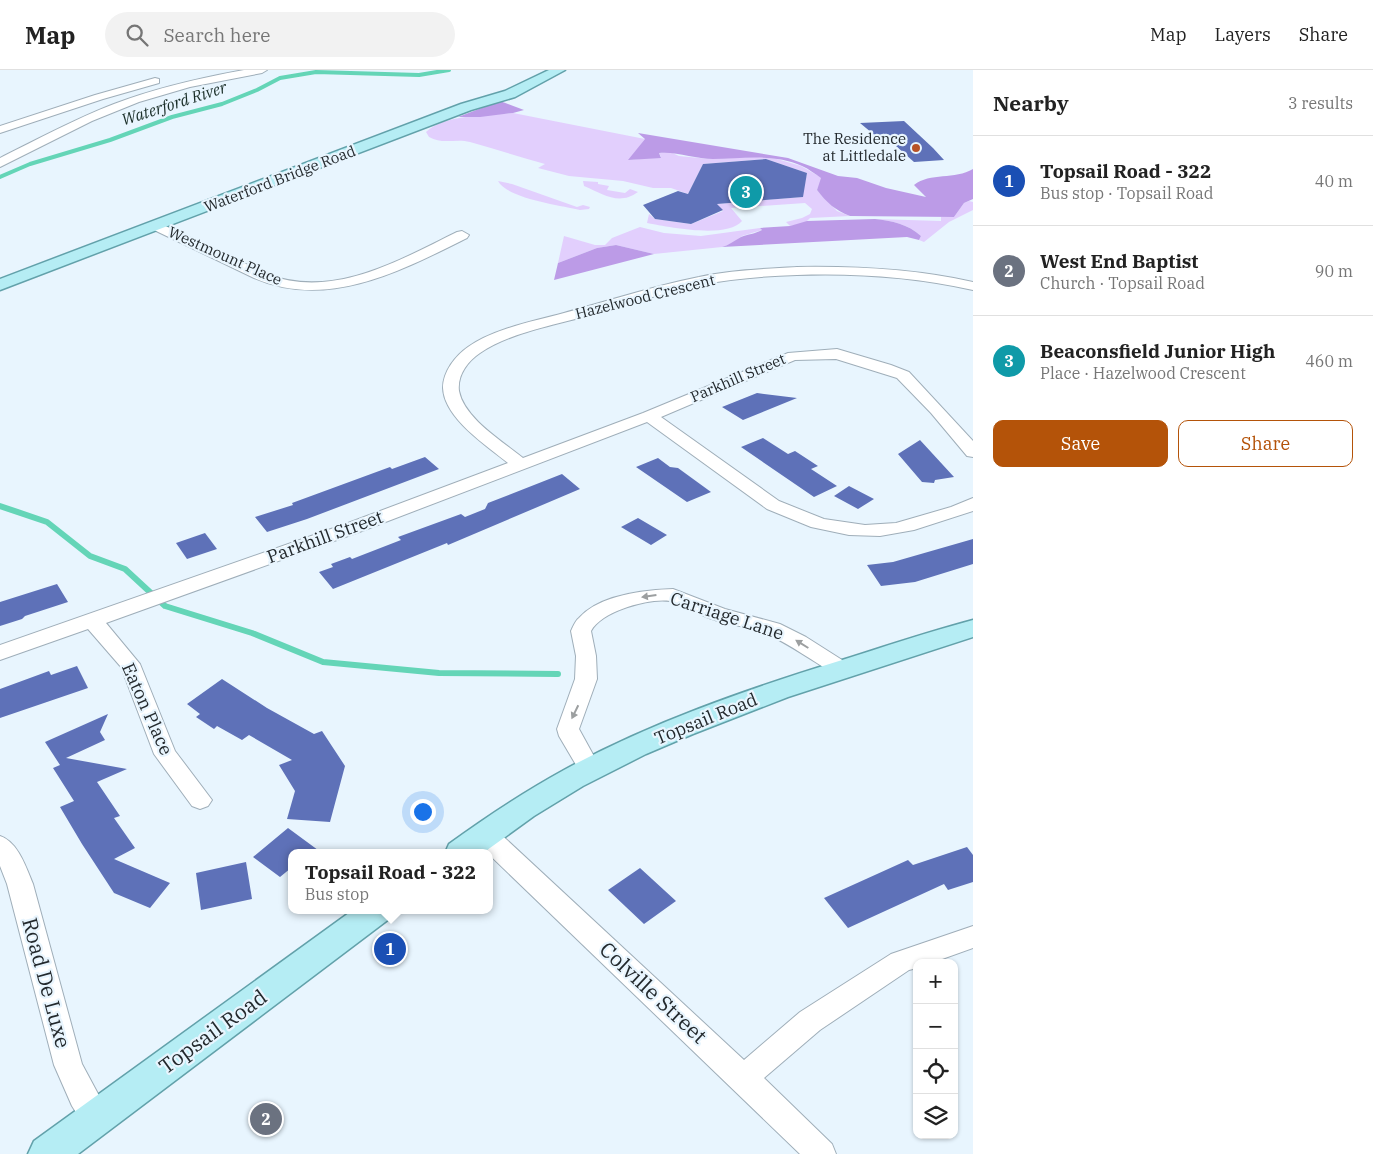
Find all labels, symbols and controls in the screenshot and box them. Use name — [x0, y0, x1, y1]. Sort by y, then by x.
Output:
search box — [105, 12, 455, 57]
text: Map — [25, 19, 75, 51]
icon: search — [123, 21, 151, 49]
text: Search here — [163, 23, 270, 47]
text: Map — [1150, 23, 1187, 46]
text: Layers — [1215, 23, 1271, 46]
text: Share — [1299, 23, 1348, 46]
water label: Waterford River — [119, 76, 230, 129]
text: Nearby — [993, 89, 1069, 117]
text: 3 results — [1288, 93, 1353, 113]
place label: The Residence at Littledale — [803, 129, 906, 165]
street label: Waterford Bridge Road — [201, 141, 358, 216]
marker: The Residence at Littledale — [910, 142, 922, 154]
text: Topsail Road - 322 — [1040, 159, 1211, 183]
text: 1 — [1004, 171, 1014, 191]
text: 40 m — [1315, 171, 1353, 191]
pin: 3 — [730, 173, 762, 211]
text: Bus stop · Topsail Road — [1040, 183, 1214, 203]
street label: Westmount Place — [165, 222, 285, 289]
text: West End Baptist — [1040, 249, 1198, 273]
text: 2 — [1004, 261, 1014, 281]
text: 90 m — [1315, 261, 1353, 281]
street label: Hazelwood Crescent — [573, 270, 717, 323]
text: Church · Topsail Road — [1040, 273, 1205, 293]
text: Beaconsfield Junior High — [1040, 339, 1275, 363]
street label: Parkhill Street — [687, 349, 788, 406]
text: 3 — [1004, 351, 1014, 371]
text: 460 m — [1305, 351, 1353, 371]
text: Place · Hazelwood Crescent — [1040, 363, 1246, 383]
button: Save — [993, 420, 1168, 467]
button: Share — [1178, 420, 1353, 467]
street label: Parkhill Street — [264, 505, 386, 568]
street label: Carriage Lane — [668, 586, 787, 645]
one-way arrow — [641, 592, 657, 600]
one-way arrow — [795, 639, 808, 648]
street label: Eaton Place — [117, 659, 178, 759]
street label: Topsail Road — [651, 687, 761, 750]
one-way arrow — [571, 705, 579, 719]
your location — [410, 799, 436, 825]
popup — [288, 849, 493, 914]
text: Topsail Road - 322 — [305, 860, 476, 884]
text: Bus stop — [305, 884, 369, 904]
street label: Road De Luxe — [16, 914, 78, 1051]
pin: 1 — [374, 930, 406, 968]
street label: Colville Street — [594, 935, 713, 1049]
map controls — [913, 959, 958, 1139]
button: + — [913, 959, 958, 1004]
street label: Topsail Road — [153, 982, 272, 1080]
button: − — [913, 1004, 958, 1049]
button: locate — [913, 1049, 958, 1094]
button: layers — [913, 1094, 958, 1139]
pin: 2 — [250, 1100, 282, 1138]

